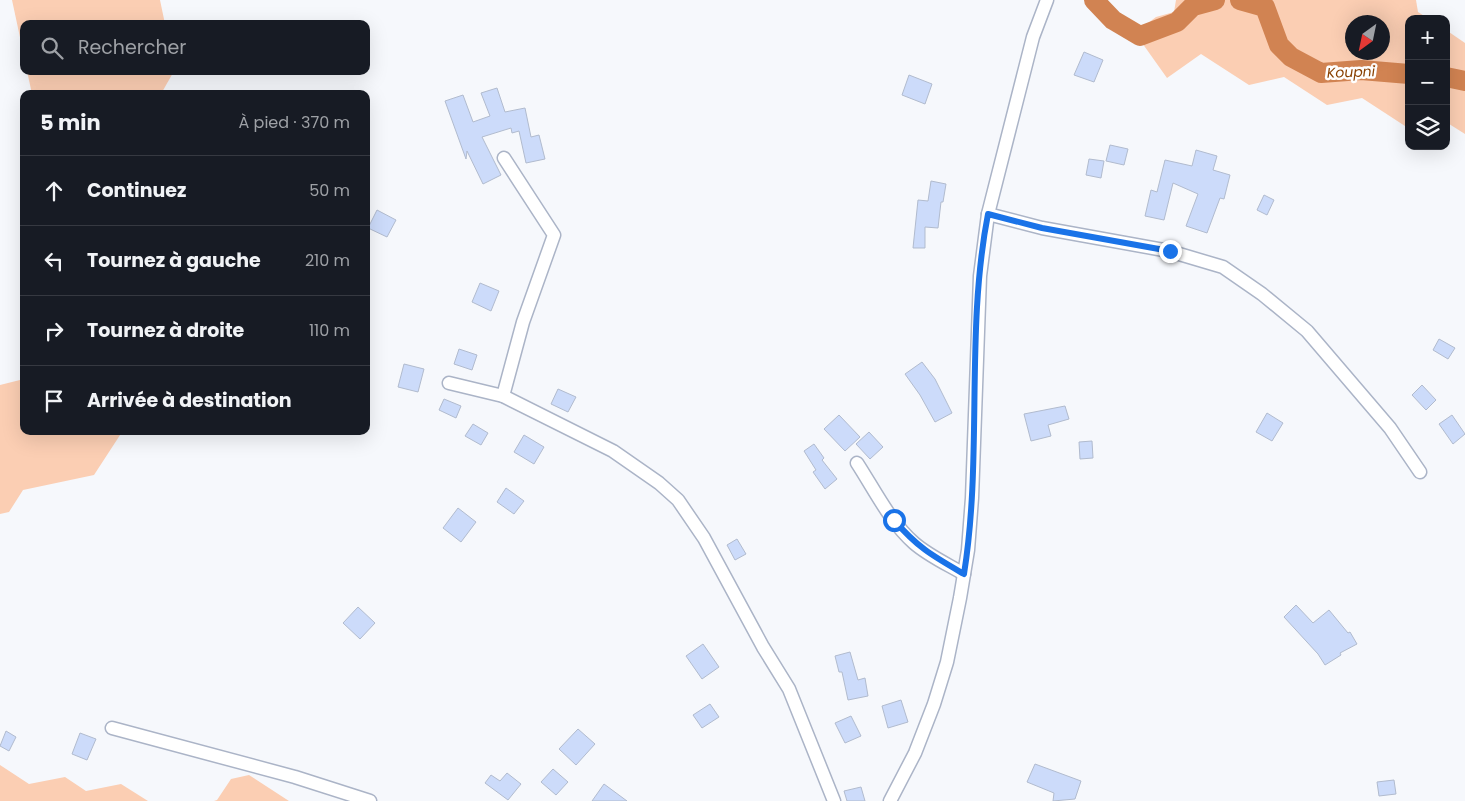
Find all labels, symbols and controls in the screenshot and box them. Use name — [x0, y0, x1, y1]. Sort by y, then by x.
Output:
north arrow — [1345, 15, 1390, 60]
map controls — [1405, 15, 1450, 150]
button: + — [1405, 15, 1450, 60]
search box — [20, 20, 370, 75]
icon: search — [38, 34, 66, 62]
text: Rechercher — [78, 34, 186, 61]
button: − — [1405, 60, 1450, 105]
water label: Koupni — [1327, 61, 1376, 83]
button: layers — [1405, 105, 1450, 150]
text: 5 min — [40, 108, 101, 137]
text: À pied · 370 m — [239, 111, 350, 134]
icon: ahead — [40, 177, 68, 205]
text: Continuez — [87, 177, 186, 204]
text: 50 m — [309, 179, 350, 202]
route end — [1159, 240, 1182, 263]
icon: left — [40, 247, 68, 275]
text: Tournez à gauche — [87, 247, 261, 274]
text: 210 m — [305, 249, 350, 272]
icon: right — [40, 317, 68, 345]
text: Tournez à droite — [87, 317, 244, 344]
text: 110 m — [309, 319, 350, 342]
icon: arrive — [40, 387, 68, 415]
text: Arrivée à destination — [87, 387, 292, 414]
route start — [883, 509, 906, 532]

